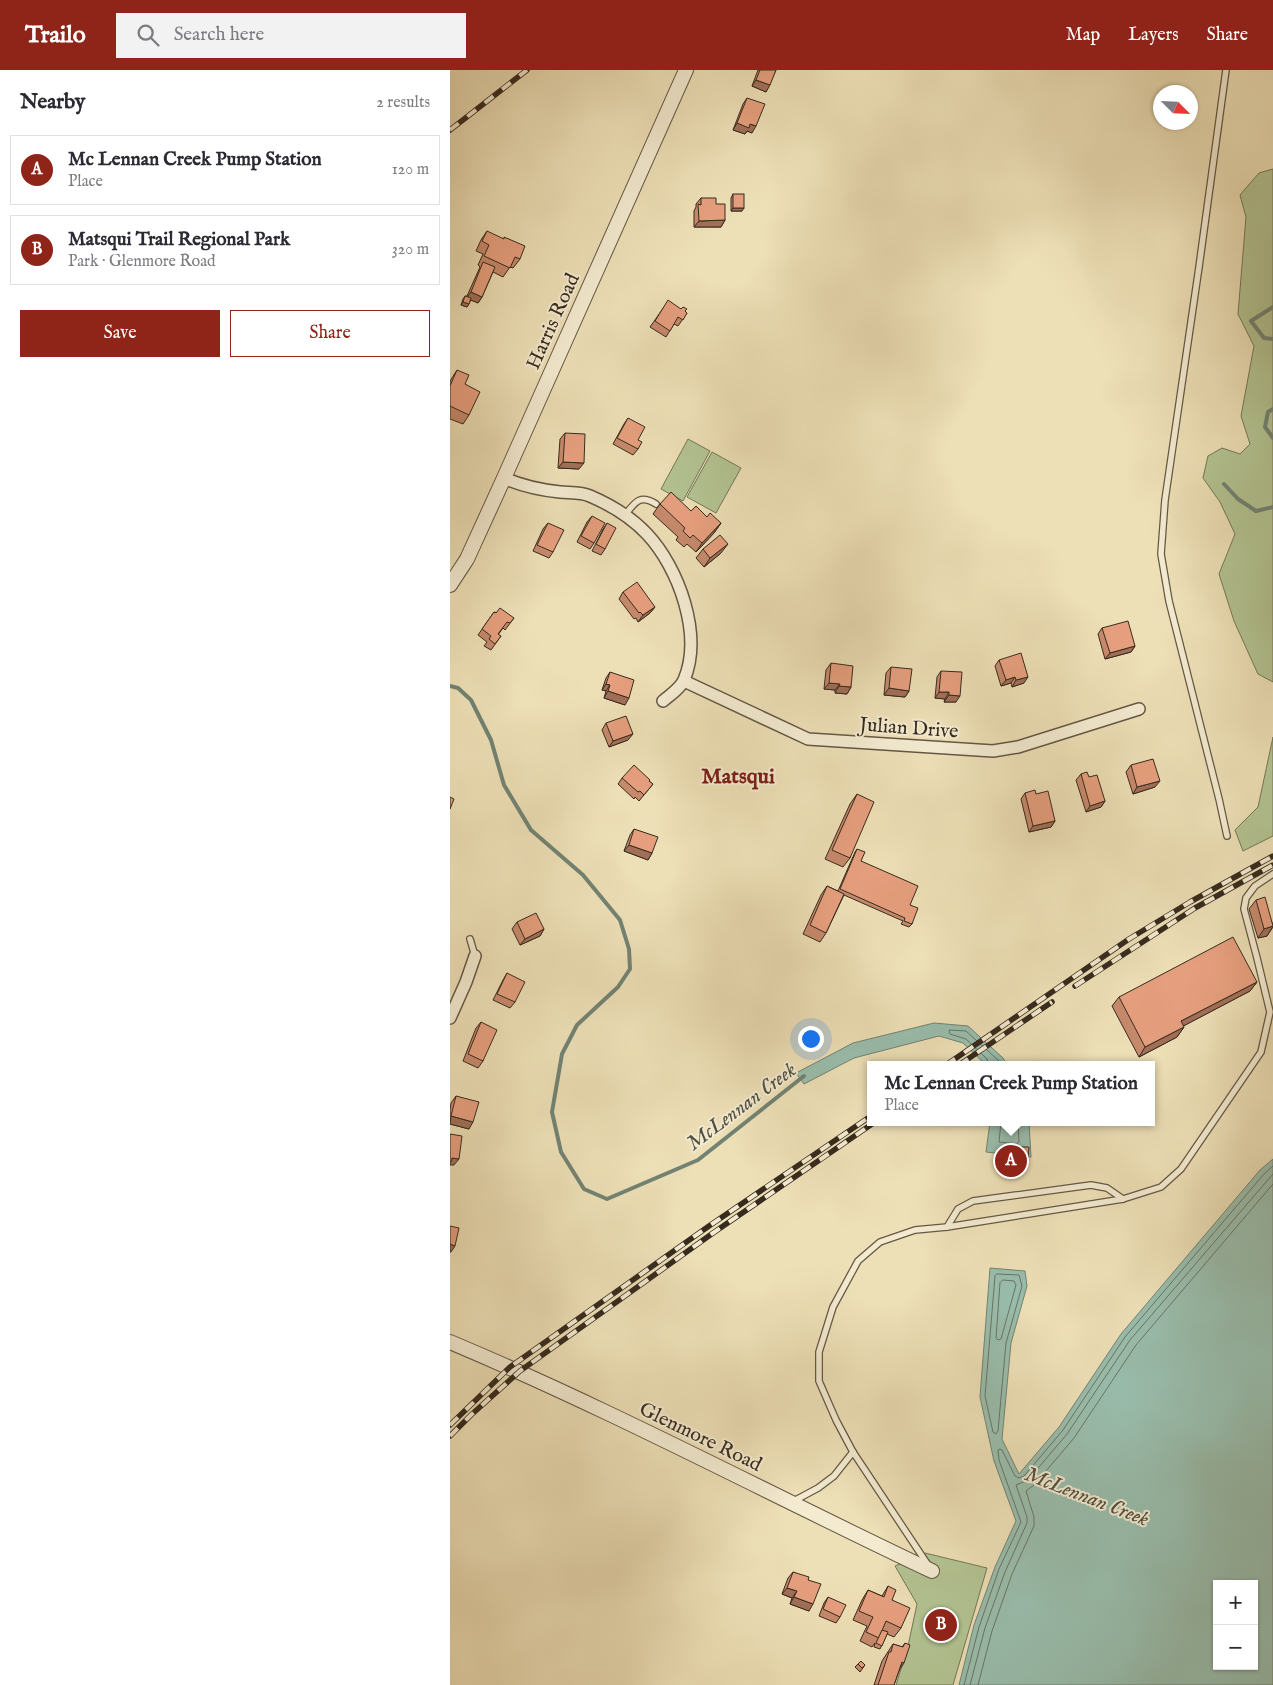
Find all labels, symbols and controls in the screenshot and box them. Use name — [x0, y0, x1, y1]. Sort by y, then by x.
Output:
search box — [116, 13, 466, 58]
text: Trailo — [25, 20, 86, 51]
icon: search — [134, 21, 162, 49]
text: Search here — [174, 23, 264, 47]
text: Map — [1066, 24, 1100, 47]
text: Layers — [1128, 24, 1179, 47]
text: Share — [1207, 24, 1248, 47]
north arrow — [1153, 85, 1198, 130]
text: Nearby — [20, 89, 85, 116]
text: 2 results — [376, 93, 430, 113]
text: Mc Lennan Creek Pump Station — [68, 148, 322, 172]
text: A — [32, 160, 42, 180]
text: 120 m — [392, 160, 429, 180]
text: Place — [68, 172, 103, 192]
text: Matsqui Trail Regional Park — [68, 228, 290, 252]
text: B — [32, 240, 42, 260]
text: 320 m — [392, 240, 429, 260]
text: Park · Glenmore Road — [68, 252, 216, 272]
street label: Harris Road — [521, 269, 586, 373]
button: Save — [20, 310, 220, 357]
button: Share — [230, 310, 430, 357]
street label: Julian Drive — [857, 712, 959, 744]
district label: Matsqui — [701, 763, 775, 791]
your location — [798, 1026, 824, 1052]
water label: McLennan Creek — [681, 1057, 803, 1157]
popup — [867, 1061, 1155, 1126]
text: Mc Lennan Creek Pump Station — [884, 1072, 1138, 1096]
text: Place — [884, 1096, 919, 1116]
pin: A — [995, 1142, 1027, 1180]
street label: Glenmore Road — [635, 1397, 766, 1478]
water label: McLennan Creek — [1021, 1461, 1153, 1534]
map controls — [1213, 1580, 1258, 1670]
button: + — [1213, 1580, 1258, 1625]
pin: B — [925, 1606, 957, 1644]
button: − — [1213, 1625, 1258, 1670]

